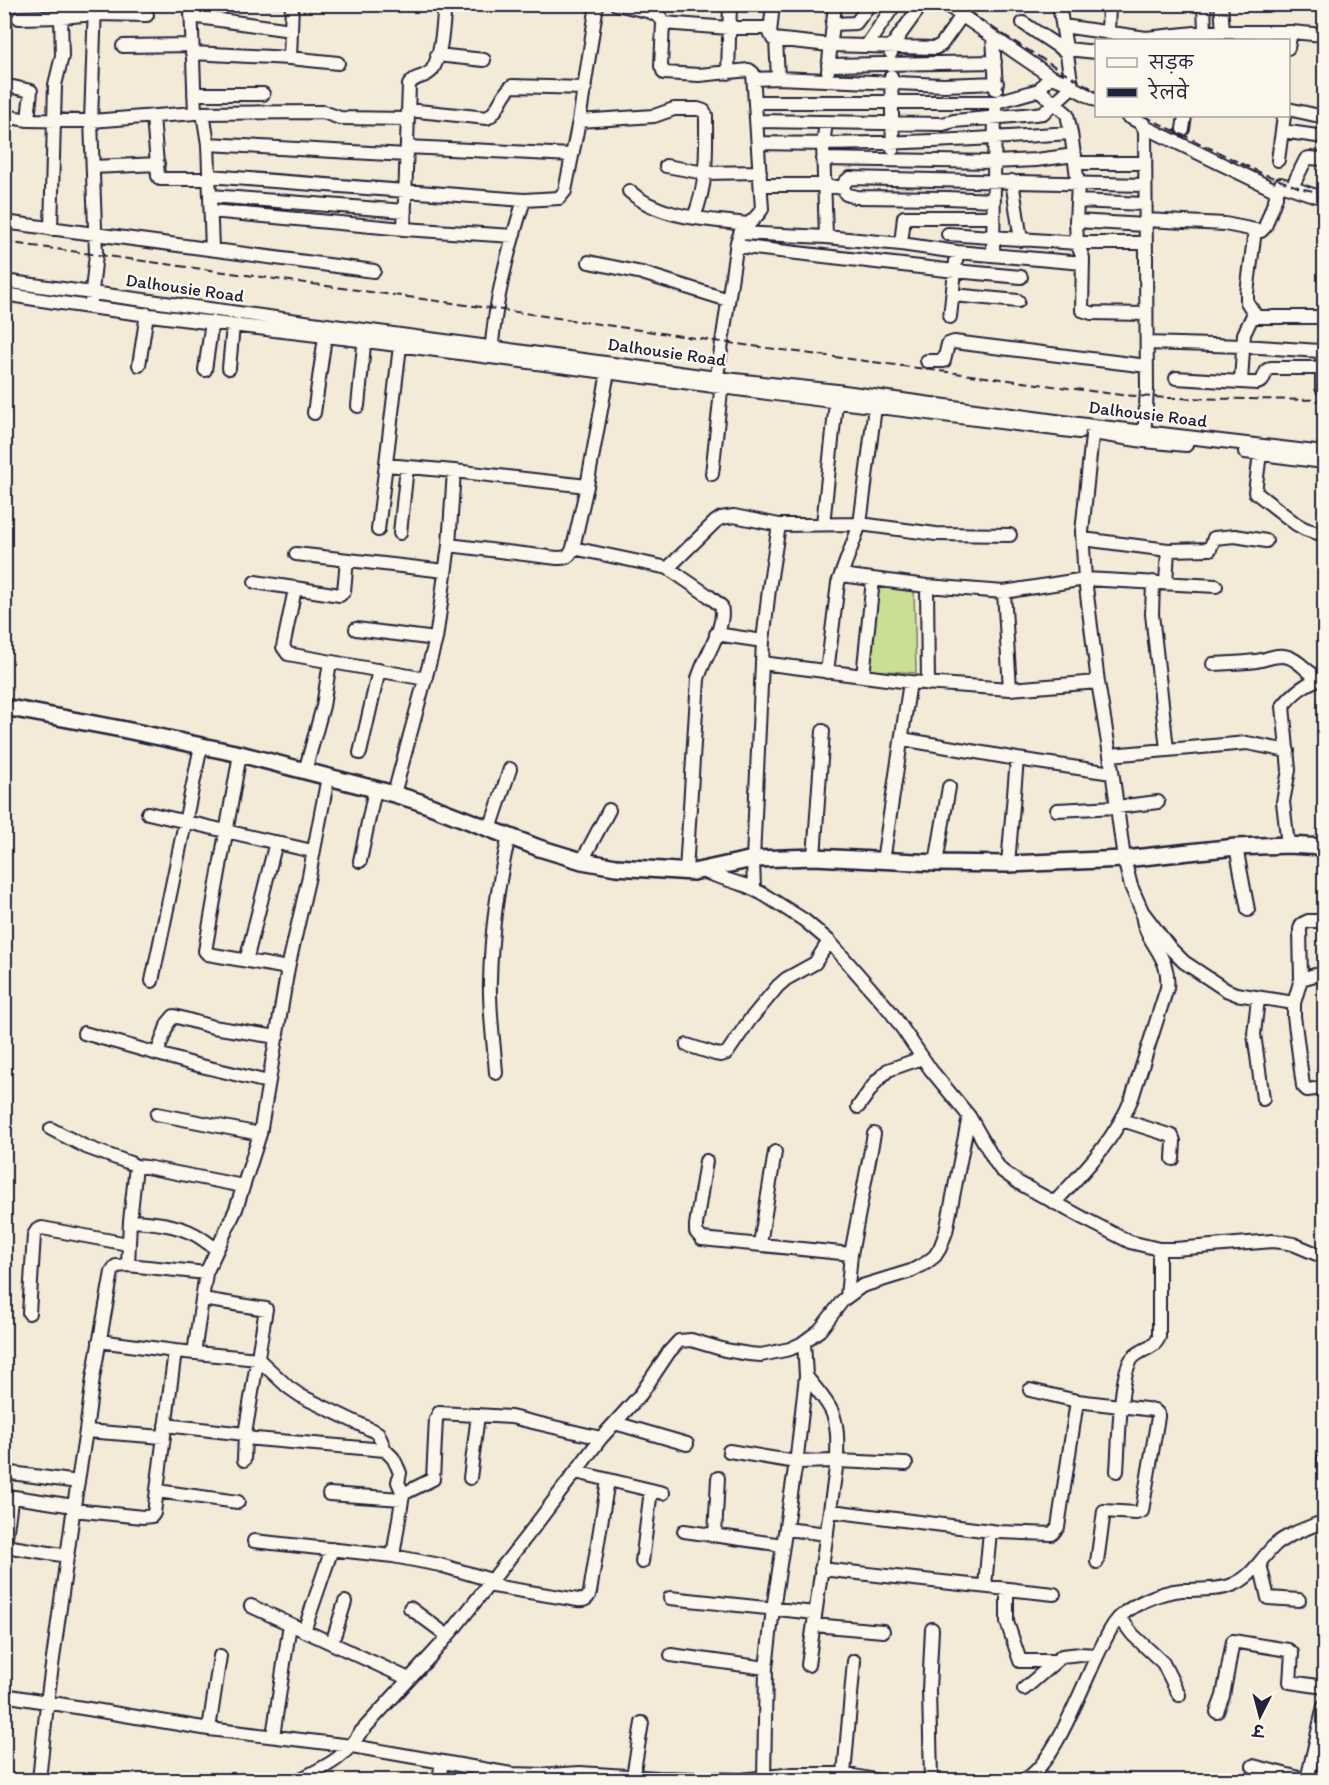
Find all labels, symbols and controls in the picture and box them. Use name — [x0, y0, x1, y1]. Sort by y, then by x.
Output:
legend — [1095, 39, 1290, 117]
text: सड़क — [1148, 52, 1194, 74]
text: रेलवे — [1147, 77, 1190, 104]
street label: Dalhousie Road — [124, 269, 246, 307]
street label: Dalhousie Road — [606, 333, 728, 371]
street label: Dalhousie Road — [1087, 396, 1209, 432]
north arrow — [1230, 1686, 1290, 1746]
text: उ — [1251, 1720, 1267, 1741]

